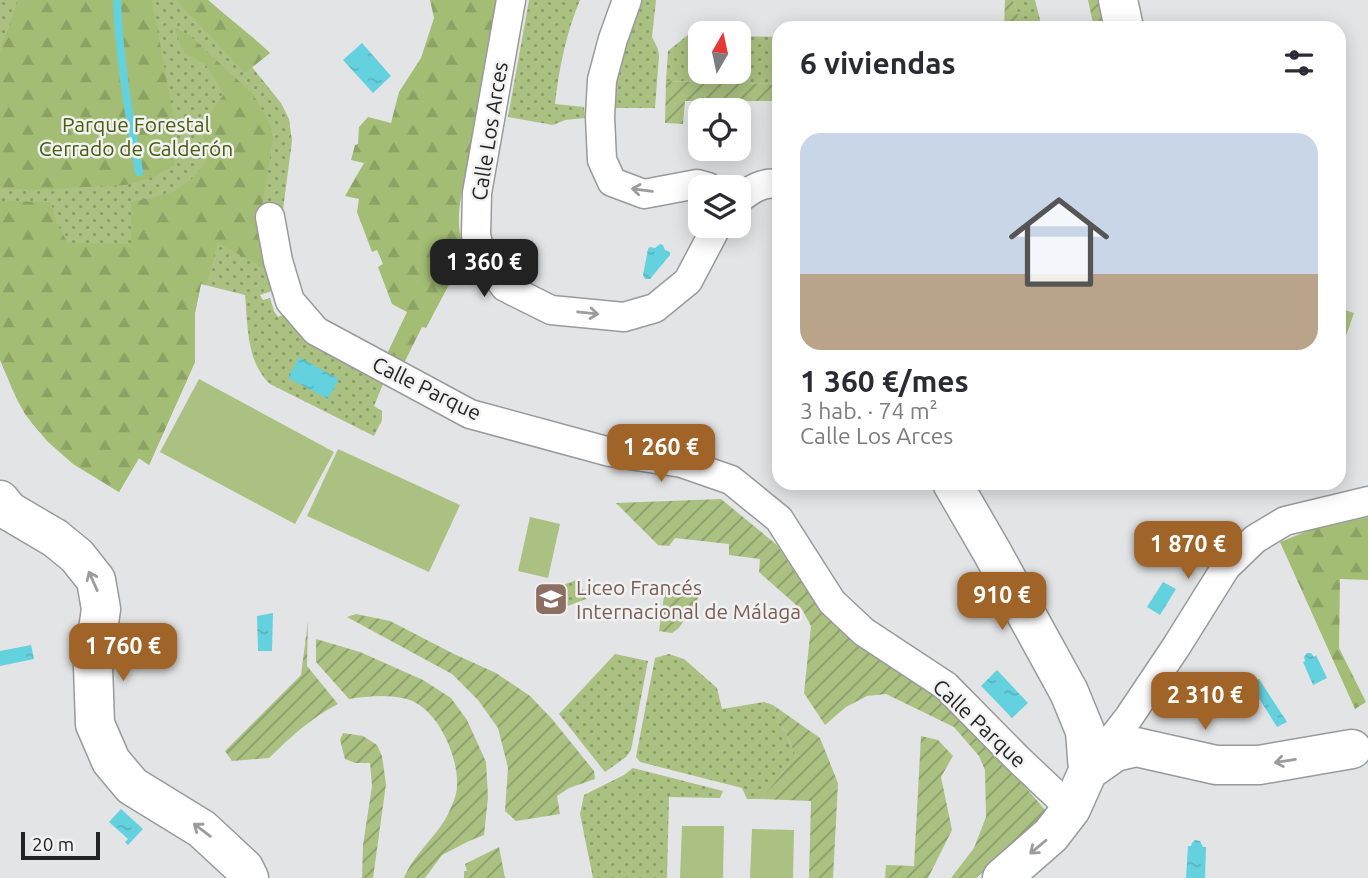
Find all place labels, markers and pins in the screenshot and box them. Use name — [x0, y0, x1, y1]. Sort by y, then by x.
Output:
pin: 1 360 € — [419, 240, 549, 299]
pin: 1 260 € — [596, 424, 726, 484]
pin: 1 870 € — [1123, 522, 1253, 581]
pin: 910 € — [953, 572, 1051, 632]
place label: Liceo Francés Internacional de Málaga — [576, 575, 801, 623]
school or university icon: Liceo Francés Internacional de Málaga — [532, 580, 570, 618]
pin: 1 760 € — [58, 624, 188, 683]
pin: 2 310 € — [1140, 672, 1270, 732]

